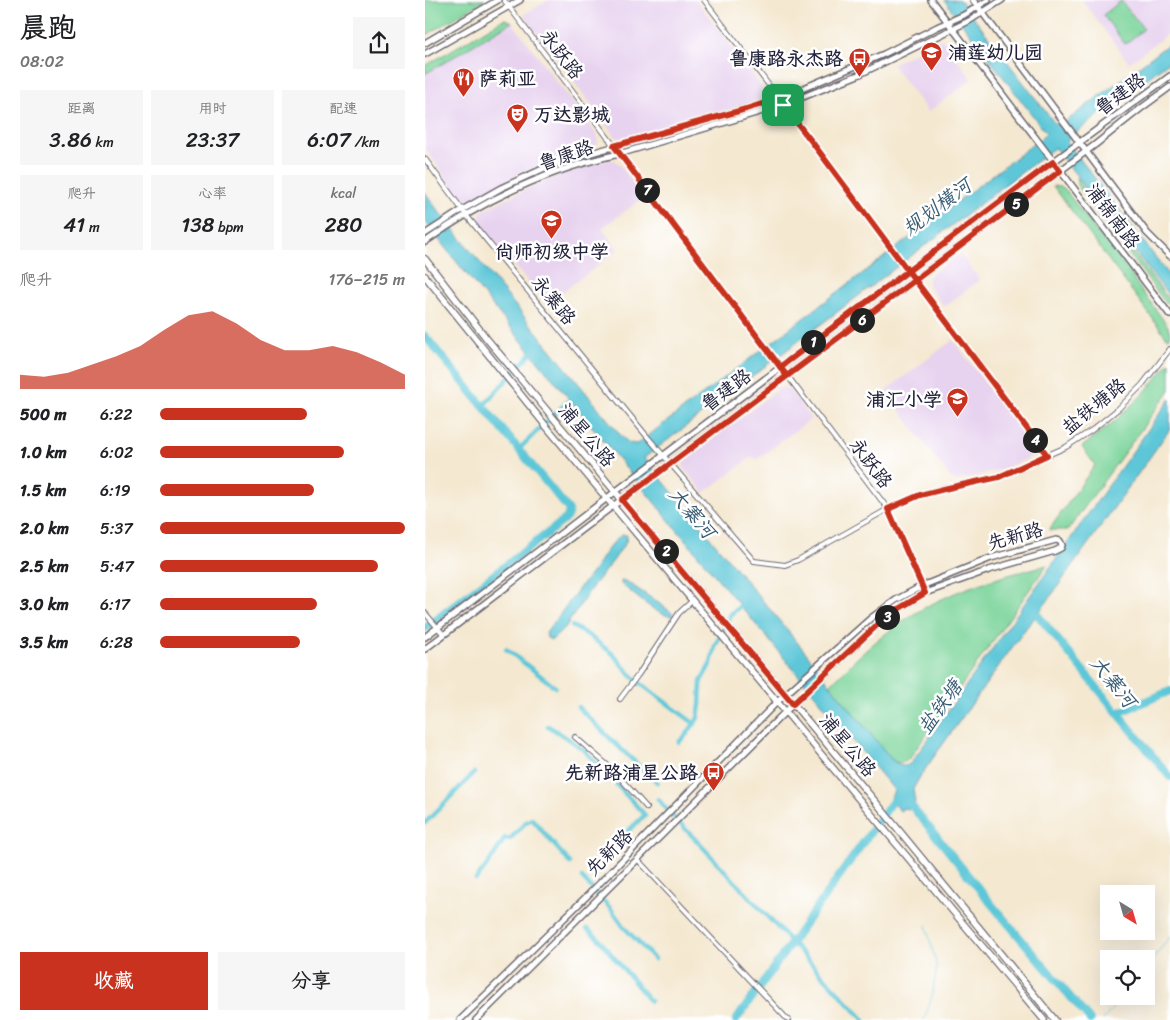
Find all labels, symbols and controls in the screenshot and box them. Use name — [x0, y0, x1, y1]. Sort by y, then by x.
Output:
text: 晨跑 — [20, 3, 76, 52]
button: share — [353, 17, 405, 69]
street label: 永跃路 — [532, 21, 592, 87]
place label: 浦莲幼儿园 — [948, 36, 1043, 69]
school or university icon: 浦莲幼儿园 — [920, 40, 944, 71]
place label: 鲁康路永杰路 — [729, 42, 843, 75]
bus stop icon: 鲁康路永杰路 — [847, 46, 871, 77]
text: 08:02 — [20, 47, 64, 76]
place label: 萨莉亚 — [479, 62, 536, 95]
street label: 鲁建路 — [1087, 64, 1153, 124]
restaurant icon: 萨莉亚 — [451, 66, 475, 97]
pin — [762, 84, 804, 126]
icon: arrive — [769, 91, 797, 119]
text: 距离 — [68, 96, 96, 121]
text: 用时 — [199, 96, 227, 121]
text: 配速 — [330, 96, 358, 121]
place label: 万达影城 — [534, 98, 610, 131]
theatre icon: 万达影城 — [506, 102, 530, 133]
text: 3.86 — [49, 121, 92, 159]
text: 23:37 — [186, 121, 239, 159]
text: 6:07 — [307, 121, 351, 159]
text: km — [92, 130, 114, 155]
text: /km — [351, 130, 380, 155]
street label: 鲁康路 — [534, 130, 598, 180]
water label: 规划横河 — [895, 167, 982, 245]
street label: 浦锦南路 — [1077, 176, 1149, 256]
pin: 7 — [635, 178, 659, 202]
text: 7 — [644, 178, 652, 203]
text: 爬升 — [68, 181, 96, 206]
text: 心率 — [199, 181, 227, 206]
text: kcal — [331, 181, 356, 206]
pin: 5 — [1003, 192, 1029, 216]
text: 5 — [1012, 192, 1021, 217]
text: 41 — [63, 206, 85, 244]
text: 138 — [181, 206, 214, 244]
text: 280 — [324, 206, 363, 244]
school or university icon: 尚师初级中学 — [540, 208, 564, 239]
text: m — [85, 215, 100, 240]
text: bpm — [214, 215, 244, 240]
place label: 尚师初级中学 — [495, 235, 609, 268]
text: 爬升 — [20, 265, 52, 294]
text: 176–215 m — [329, 265, 405, 294]
street label: 永寨路 — [523, 267, 585, 333]
pin: 6 — [849, 308, 875, 332]
text: 6 — [859, 308, 866, 333]
pin: 1 — [801, 330, 825, 354]
text: 1 — [810, 330, 817, 355]
street label: 鲁建路 — [693, 360, 759, 420]
street label: 盐铁塘路 — [1054, 369, 1134, 443]
place label: 浦汇小学 — [866, 383, 942, 416]
school or university icon: 浦汇小学 — [946, 387, 970, 418]
street label: 浦星公路 — [550, 395, 624, 475]
text: 500 m — [20, 400, 66, 429]
text: 6:22 — [100, 400, 132, 429]
pin: 4 — [1023, 428, 1047, 452]
text: 4 — [1031, 428, 1040, 453]
street label: 永跃路 — [841, 430, 901, 496]
text: 1.0 km — [20, 438, 67, 467]
text: 6:02 — [100, 438, 133, 467]
text: 1.5 km — [20, 476, 66, 505]
text: 6:19 — [100, 476, 131, 505]
water label: 大寨河 — [659, 479, 727, 550]
street label: 先新路 — [983, 512, 1047, 560]
text: 2.0 km — [20, 514, 69, 543]
text: 5:37 — [100, 514, 133, 543]
pin: 2 — [653, 538, 679, 564]
text: 2 — [662, 539, 671, 564]
text: 2.5 km — [20, 552, 69, 581]
text: 5:47 — [100, 552, 134, 581]
text: 3.0 km — [20, 590, 69, 619]
text: 6:17 — [100, 590, 130, 619]
pin: 3 — [875, 604, 899, 630]
text: 3 — [884, 605, 891, 630]
text: 3.5 km — [20, 628, 68, 657]
text: 6:28 — [100, 628, 133, 657]
water label: 大寨河 — [1081, 648, 1147, 719]
water label: 盐铁塘 — [908, 671, 973, 742]
street label: 浦星公路 — [811, 705, 885, 785]
place label: 先新路浦星公路 — [565, 756, 698, 789]
bus stop icon: 先新路浦星公路 — [702, 760, 726, 791]
street label: 先新路 — [577, 820, 641, 884]
north arrow — [1100, 885, 1155, 940]
map controls — [1100, 885, 1155, 1005]
button: locate — [1100, 950, 1155, 1005]
button: 收藏 — [20, 952, 208, 1010]
button: 分享 — [218, 952, 405, 1010]

